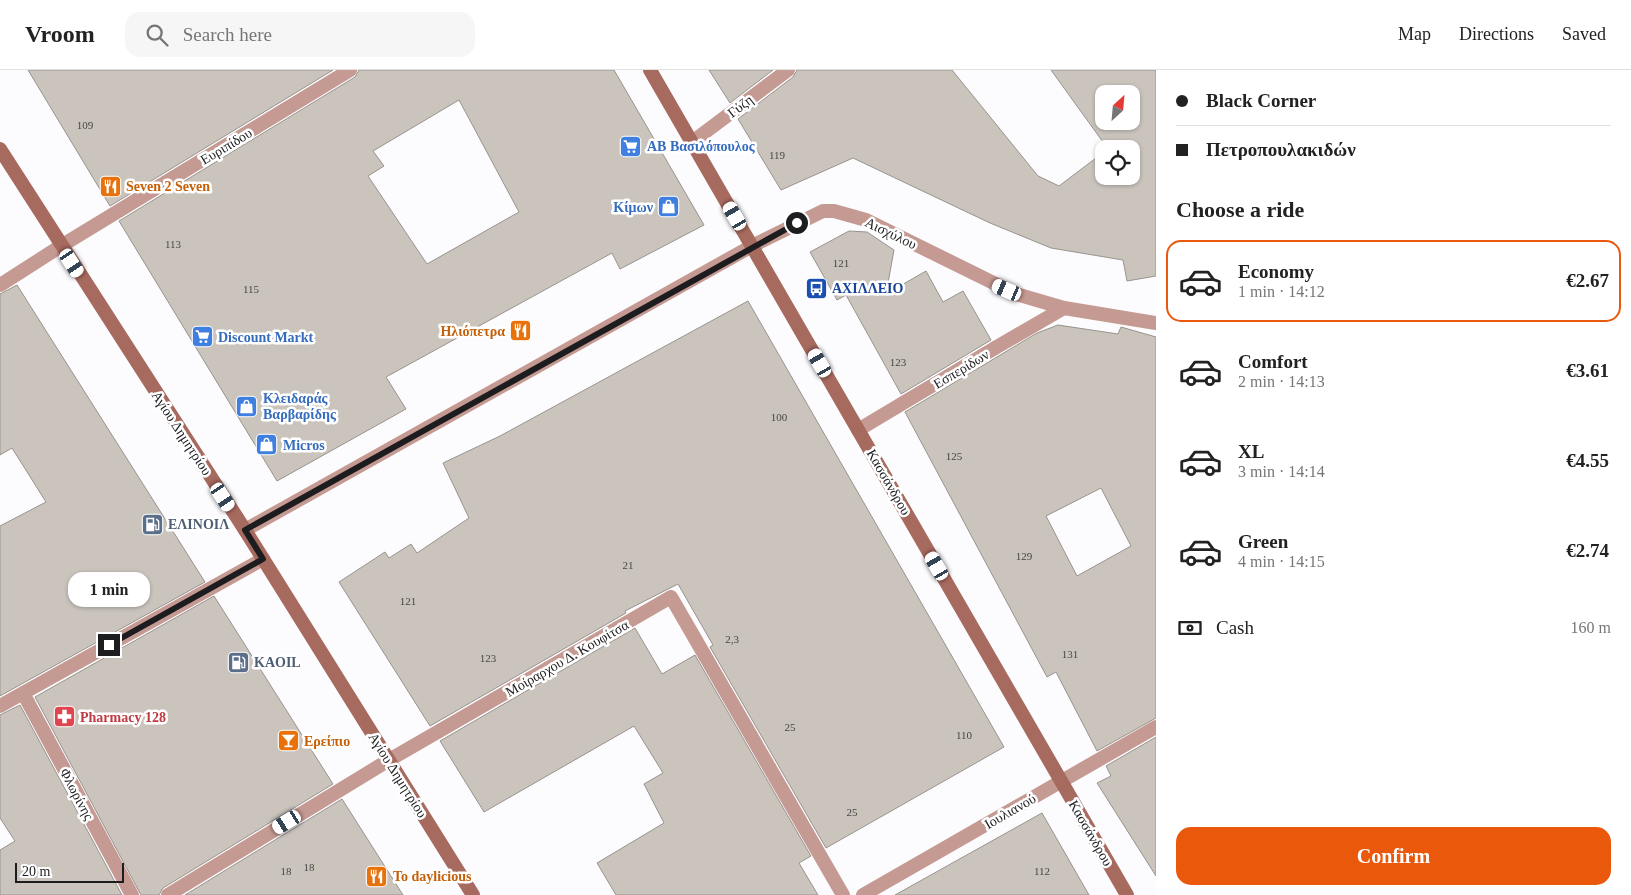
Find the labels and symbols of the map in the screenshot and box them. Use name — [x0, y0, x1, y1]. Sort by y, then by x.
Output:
north arrow — [1095, 85, 1140, 130]
street label: Γύζη — [725, 92, 756, 121]
house number: 109 — [77, 119, 94, 131]
street label: Ευριπίδου — [198, 125, 255, 168]
supermarket icon: ΑΒ Βασιλόπουλος — [619, 134, 643, 158]
place label: ΑΒ Βασιλόπουλος — [647, 139, 756, 154]
house number: 119 — [769, 149, 786, 161]
restaurant icon: Seven 2 Seven — [98, 174, 122, 198]
place label: Seven 2 Seven — [126, 179, 210, 194]
shop icon: Κίμων — [657, 195, 681, 219]
car — [721, 199, 748, 233]
place label: Κίμων — [613, 200, 654, 215]
route start — [786, 212, 808, 234]
street label: Αισχύλου — [863, 215, 919, 252]
house number: 113 — [165, 238, 182, 250]
car — [57, 246, 86, 280]
house number: 121 — [833, 257, 849, 269]
bus stop icon: ΑΧΙΛΛΕΙΟ — [804, 276, 828, 300]
car — [990, 277, 1023, 303]
place label: ΑΧΙΛΛΕΙΟ — [832, 281, 904, 296]
house number: 115 — [243, 283, 260, 295]
restaurant icon: Ηλιόπετρα — [509, 319, 533, 343]
place label: Ηλιόπετρα — [440, 324, 505, 339]
supermarket icon: Discount Markt — [190, 325, 214, 349]
place label: Discount Markt — [218, 330, 314, 345]
car — [806, 346, 833, 380]
street label: Εσπερίδων — [931, 347, 992, 392]
house number: 123 — [890, 356, 907, 368]
street label: Αγίου Δημητρίου — [149, 388, 214, 478]
place label: Κλειδαράς Βαρβαρίδης — [263, 391, 337, 422]
shop icon: Κλειδαράς Βαρβαρίδης — [235, 394, 259, 418]
house number: 100 — [771, 411, 788, 423]
shop icon: Micros — [255, 433, 279, 457]
place label: Micros — [283, 438, 325, 453]
street label: Κασσάνδρου — [864, 447, 913, 518]
house number: 125 — [946, 450, 963, 462]
car — [208, 480, 237, 514]
fuel station icon: ΕΛΙΝΟΙΛ — [140, 512, 164, 536]
place label: ΕΛΙΝΟΙΛ — [168, 517, 229, 532]
car — [923, 549, 950, 583]
house number: 129 — [1016, 550, 1033, 562]
house number: 21 — [623, 559, 634, 571]
callout: 1 min — [68, 572, 150, 608]
house number: 121 — [400, 595, 416, 607]
street label: Μοίραρχου Δ. Κουφίτσα — [503, 617, 632, 700]
house number: 2,3 — [725, 633, 739, 645]
route end — [98, 634, 120, 656]
house number: 131 — [1062, 648, 1078, 660]
fuel station icon: KAOIL — [226, 650, 250, 674]
house number: 123 — [480, 652, 497, 664]
place label: KAOIL — [254, 655, 301, 670]
pharmacy icon: Pharmacy 128 — [52, 705, 76, 729]
place label: Pharmacy 128 — [80, 710, 166, 725]
house number: 25 — [785, 721, 796, 733]
bar icon: Ερείπιο — [276, 729, 300, 753]
house number: 110 — [956, 729, 973, 741]
street label: Αγίου Δημητρίου — [365, 730, 430, 821]
place label: Ερείπιο — [304, 734, 350, 749]
street label: Φλωρίνης — [57, 766, 97, 823]
street label: Ιουλιανού — [982, 791, 1039, 832]
street label: Κασσάνδρου — [1066, 798, 1115, 869]
house number: 25 — [847, 806, 858, 818]
car — [270, 808, 303, 836]
scale bar — [15, 860, 124, 883]
house number: 18 — [304, 861, 315, 873]
restaurant icon: To daylicious — [365, 864, 389, 888]
house number: 18 — [281, 865, 292, 877]
house number: 112 — [1034, 865, 1050, 877]
place label: To daylicious — [393, 869, 472, 884]

